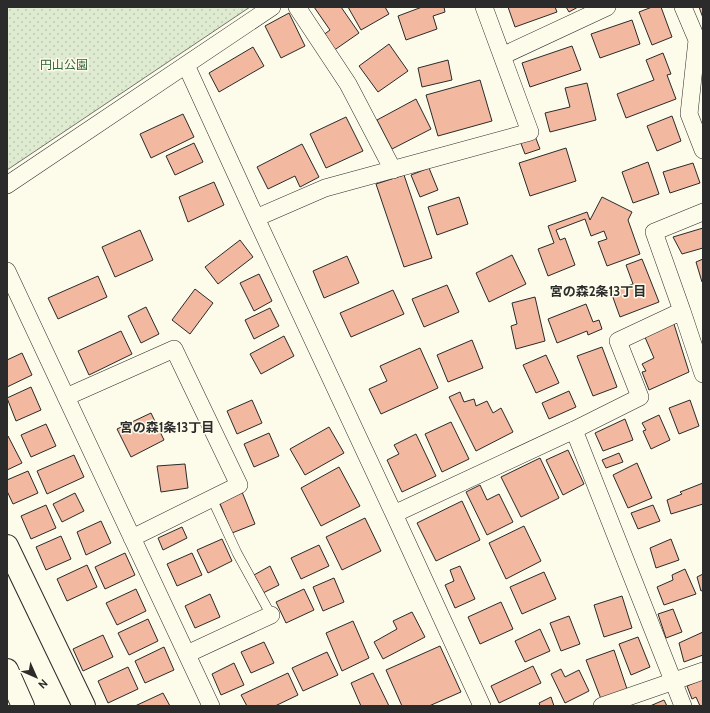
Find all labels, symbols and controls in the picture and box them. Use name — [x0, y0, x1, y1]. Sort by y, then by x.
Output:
park label: 円山公園 — [40, 57, 88, 72]
district label: 宮の森2条13丁目 — [550, 283, 646, 299]
district label: 宮の森1条13丁目 — [120, 419, 214, 435]
north arrow — [16, 657, 56, 697]
text: N — [35, 676, 51, 692]

